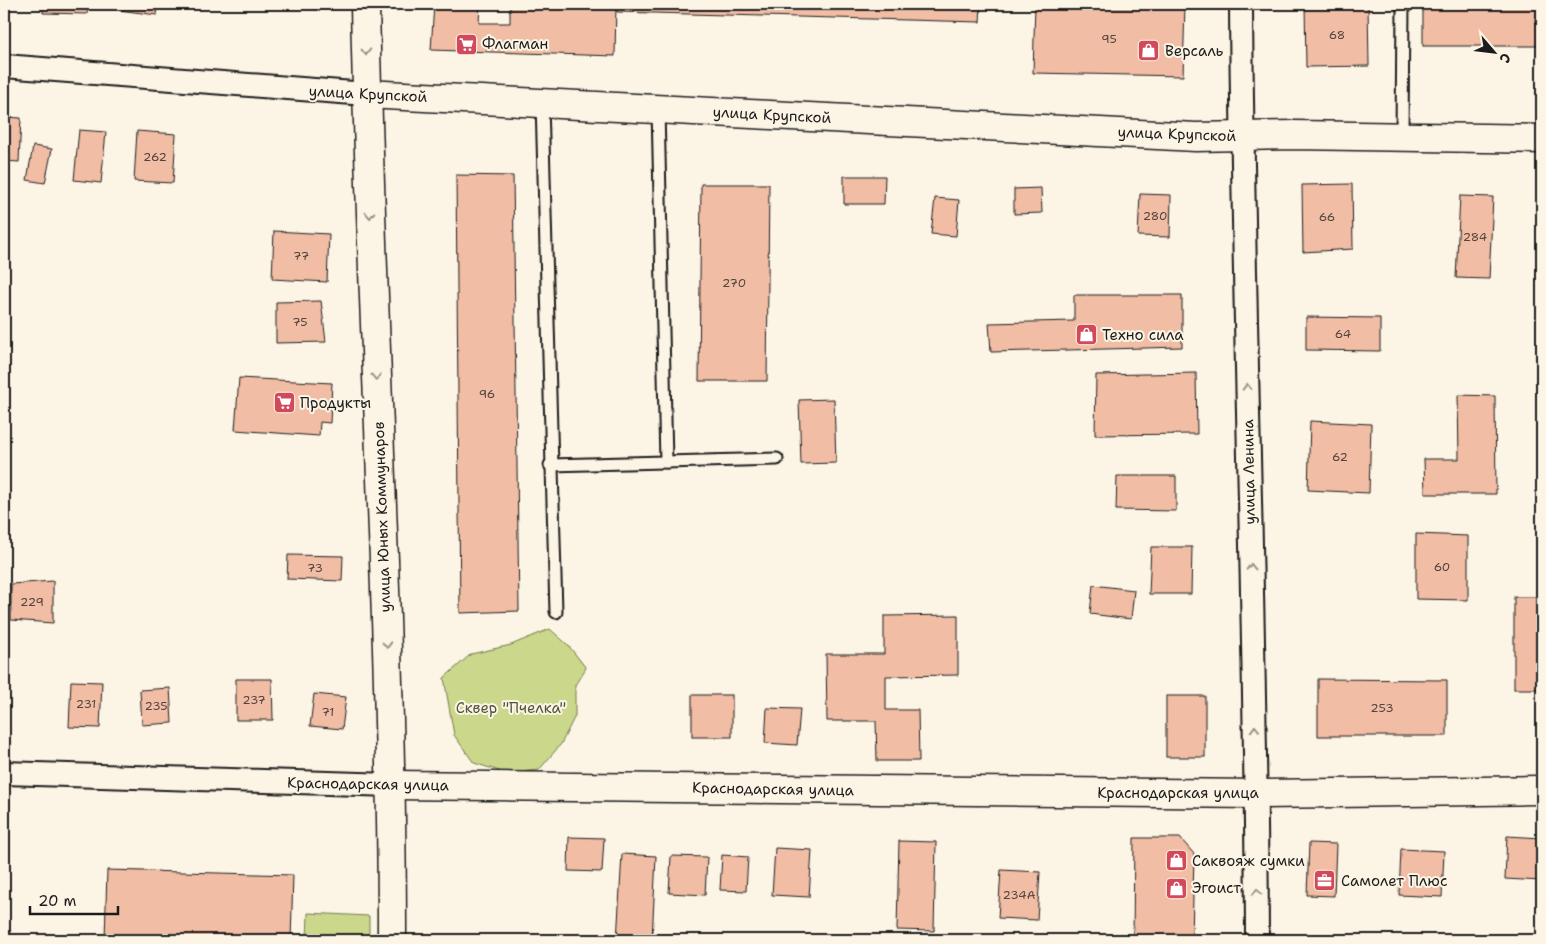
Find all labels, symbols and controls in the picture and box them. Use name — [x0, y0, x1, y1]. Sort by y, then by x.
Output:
house number: 68 — [1329, 27, 1345, 43]
north arrow — [1468, 28, 1518, 78]
house number: 95 — [1101, 31, 1117, 47]
supermarket icon: Флагман — [454, 32, 478, 56]
place label: Флагман — [482, 34, 548, 54]
shop icon: Версаль — [1137, 39, 1161, 63]
place label: Версаль — [1165, 41, 1224, 61]
one-way arrow — [360, 49, 371, 57]
text: С — [1496, 50, 1515, 66]
street label: улица Крупской — [308, 81, 428, 107]
street label: улица Крупской — [712, 102, 832, 128]
street label: улица Крупской — [1117, 122, 1237, 146]
house number: 262 — [143, 149, 167, 165]
house number: 280 — [1143, 208, 1167, 224]
house number: 66 — [1319, 209, 1335, 225]
one-way arrow — [365, 211, 376, 219]
house number: 284 — [1463, 229, 1487, 245]
house number: 77 — [293, 248, 309, 264]
house number: 270 — [722, 275, 746, 291]
house number: 75 — [292, 314, 308, 330]
shop icon: Техно сила — [1074, 323, 1098, 347]
place label: Техно сила — [1102, 325, 1184, 345]
house number: 64 — [1335, 326, 1351, 342]
one-way arrow — [371, 374, 382, 382]
one-way arrow — [1242, 382, 1252, 390]
house number: 96 — [479, 386, 495, 402]
supermarket icon: Продукты — [272, 391, 296, 415]
place label: Продукты — [300, 393, 371, 413]
street label: улица Ленина — [1238, 419, 1260, 525]
street label: улица Юных Коммунаров — [369, 421, 395, 613]
house number: 62 — [1332, 449, 1348, 465]
house number: 60 — [1434, 559, 1450, 575]
house number: 73 — [307, 560, 323, 576]
one-way arrow — [1246, 562, 1257, 570]
house number: 229 — [20, 594, 44, 610]
one-way arrow — [381, 641, 392, 649]
house number: 237 — [242, 692, 266, 708]
house number: 231 — [76, 696, 96, 712]
house number: 235 — [144, 698, 168, 714]
park label: Сквер "Пчелка" — [456, 698, 566, 718]
house number: 253 — [1370, 700, 1394, 716]
house number: 71 — [322, 704, 334, 720]
one-way arrow — [1250, 725, 1260, 732]
street label: Краснодарская улица — [287, 773, 450, 795]
street label: Краснодарская улица — [692, 778, 855, 800]
street label: Краснодарская улица — [1097, 783, 1260, 803]
shop icon: Саквояж сумки — [1164, 849, 1188, 873]
place label: Саквояж сумки — [1192, 851, 1305, 871]
office icon: Самолет Плюс — [1313, 869, 1337, 893]
place label: Самолет Плюс — [1341, 871, 1447, 891]
shop icon: Эгоист — [1164, 876, 1188, 900]
place label: Эгоист — [1192, 878, 1241, 898]
scale bar — [30, 884, 118, 916]
house number: 234А — [1003, 887, 1036, 903]
one-way arrow — [1252, 887, 1262, 895]
text: 20 m — [38, 891, 77, 911]

